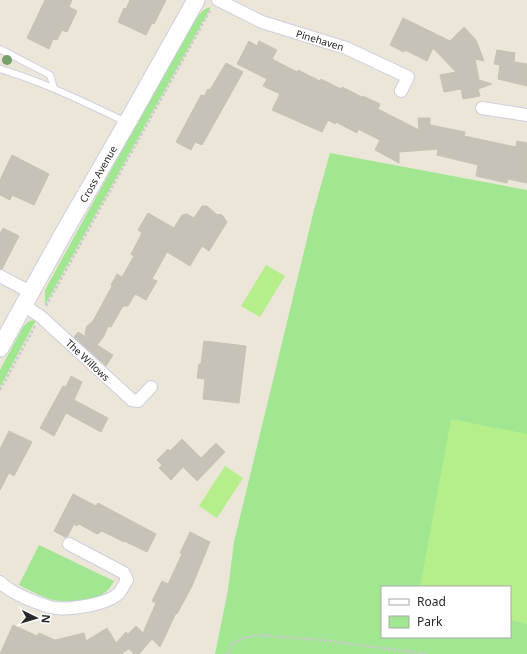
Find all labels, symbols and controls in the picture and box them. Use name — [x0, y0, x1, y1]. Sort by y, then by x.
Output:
street label: Pinehaven — [294, 26, 346, 54]
street label: Cross Avenue — [76, 143, 120, 205]
street label: The Willows — [63, 336, 113, 384]
legend — [381, 586, 511, 638]
text: Road — [417, 593, 446, 610]
north arrow — [16, 598, 56, 638]
text: Park — [417, 613, 443, 630]
text: N — [39, 614, 54, 624]

